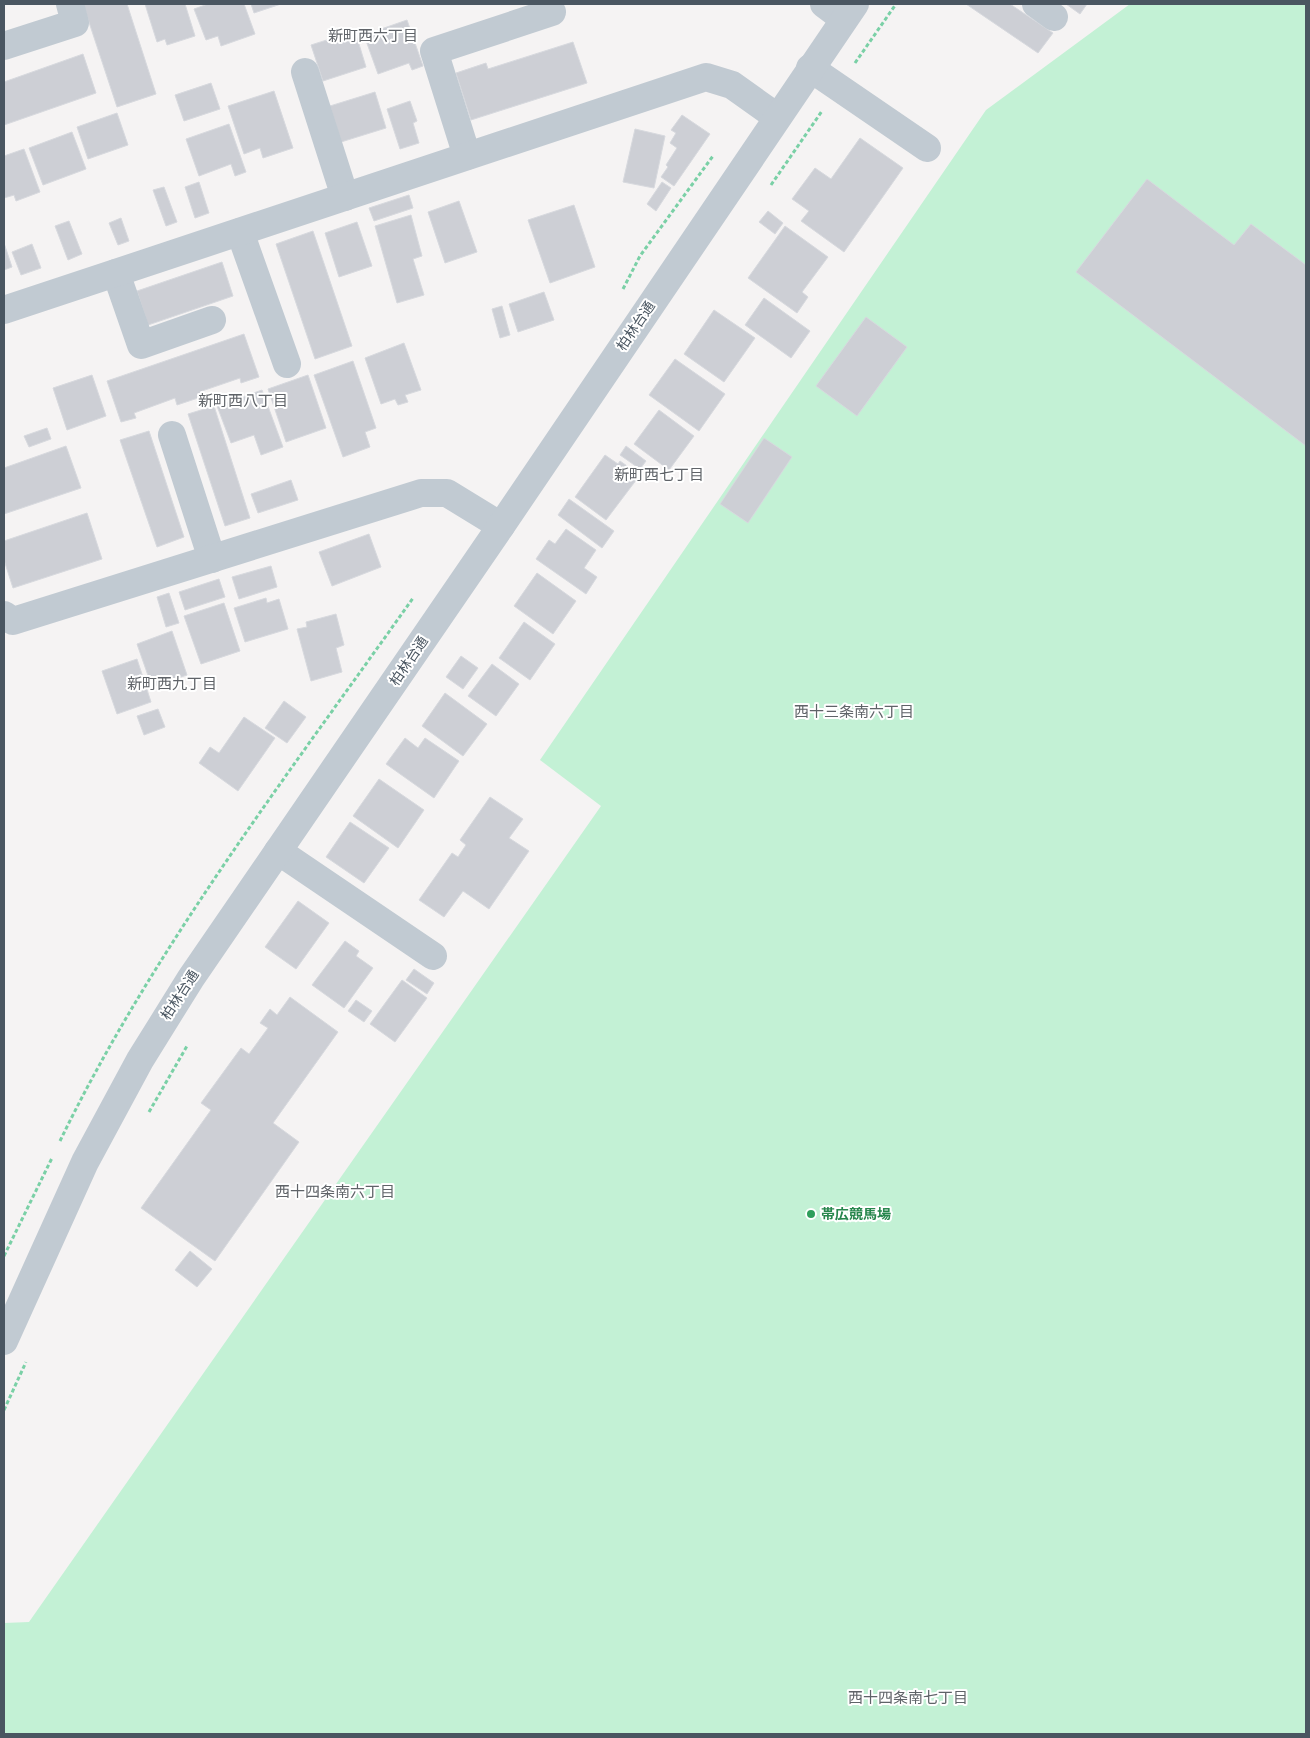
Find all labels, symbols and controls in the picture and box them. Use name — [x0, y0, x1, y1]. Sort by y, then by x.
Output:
district label: 新町西六丁目 — [328, 26, 418, 46]
street label: 柏林台通 — [612, 297, 660, 355]
district label: 新町西八丁目 — [198, 391, 288, 411]
district label: 新町西七丁目 — [614, 465, 704, 485]
street label: 柏林台通 — [385, 632, 433, 690]
district label: 新町西九丁目 — [127, 674, 217, 694]
district label: 西十三条南六丁目 — [794, 702, 914, 722]
street label: 柏林台通 — [157, 966, 203, 1024]
district label: 西十四条南六丁目 — [275, 1182, 395, 1202]
place label: 帯広競馬場 — [821, 1205, 891, 1224]
marker: 帯広競馬場 — [805, 1208, 817, 1220]
district label: 西十四条南七丁目 — [848, 1688, 968, 1708]

